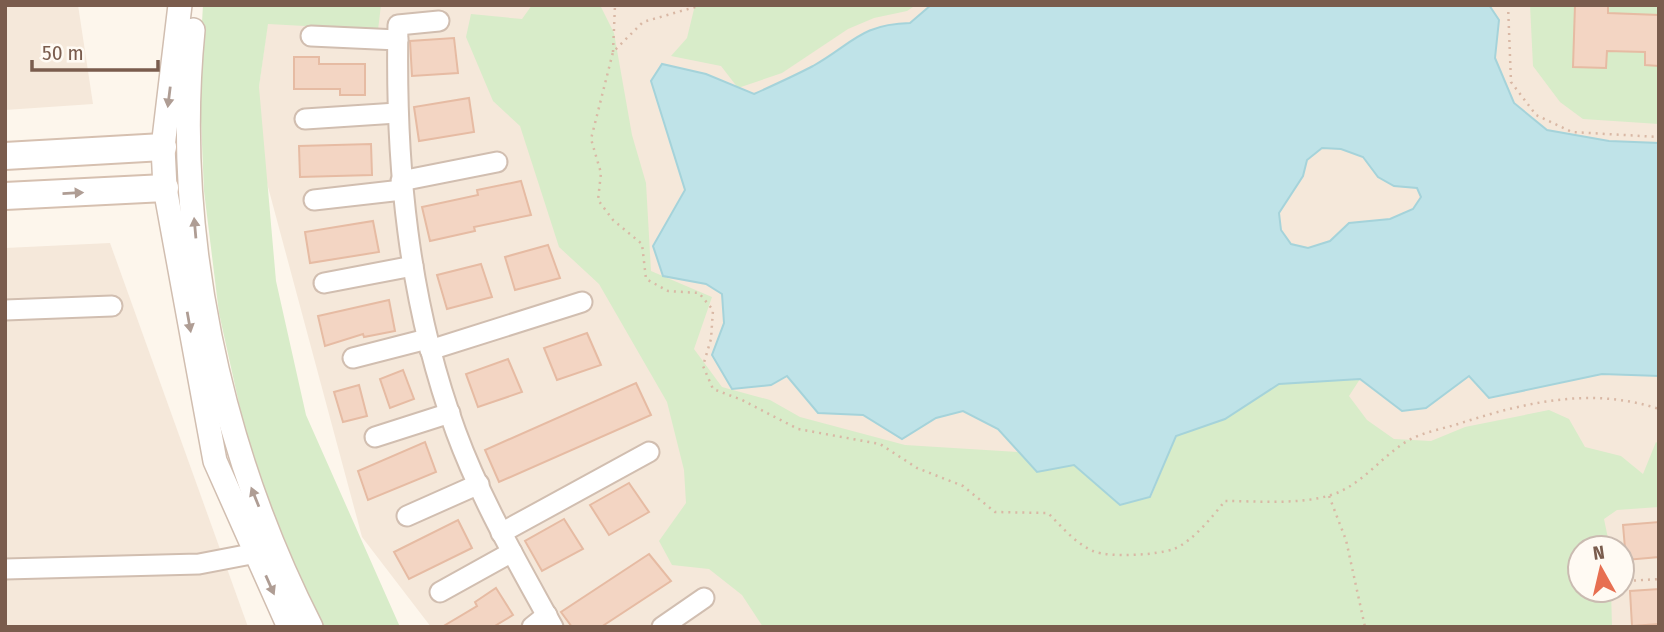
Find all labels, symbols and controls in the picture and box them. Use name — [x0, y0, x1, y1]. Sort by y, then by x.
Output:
scale bar — [32, 28, 158, 72]
text: 50 m — [42, 40, 84, 66]
one-way arrow — [164, 86, 175, 108]
one-way arrow — [63, 187, 85, 198]
one-way arrow — [189, 216, 200, 238]
one-way arrow — [184, 311, 195, 333]
one-way arrow — [249, 486, 260, 507]
north arrow — [1566, 534, 1636, 604]
text: N — [1591, 540, 1606, 565]
one-way arrow — [265, 574, 276, 595]

